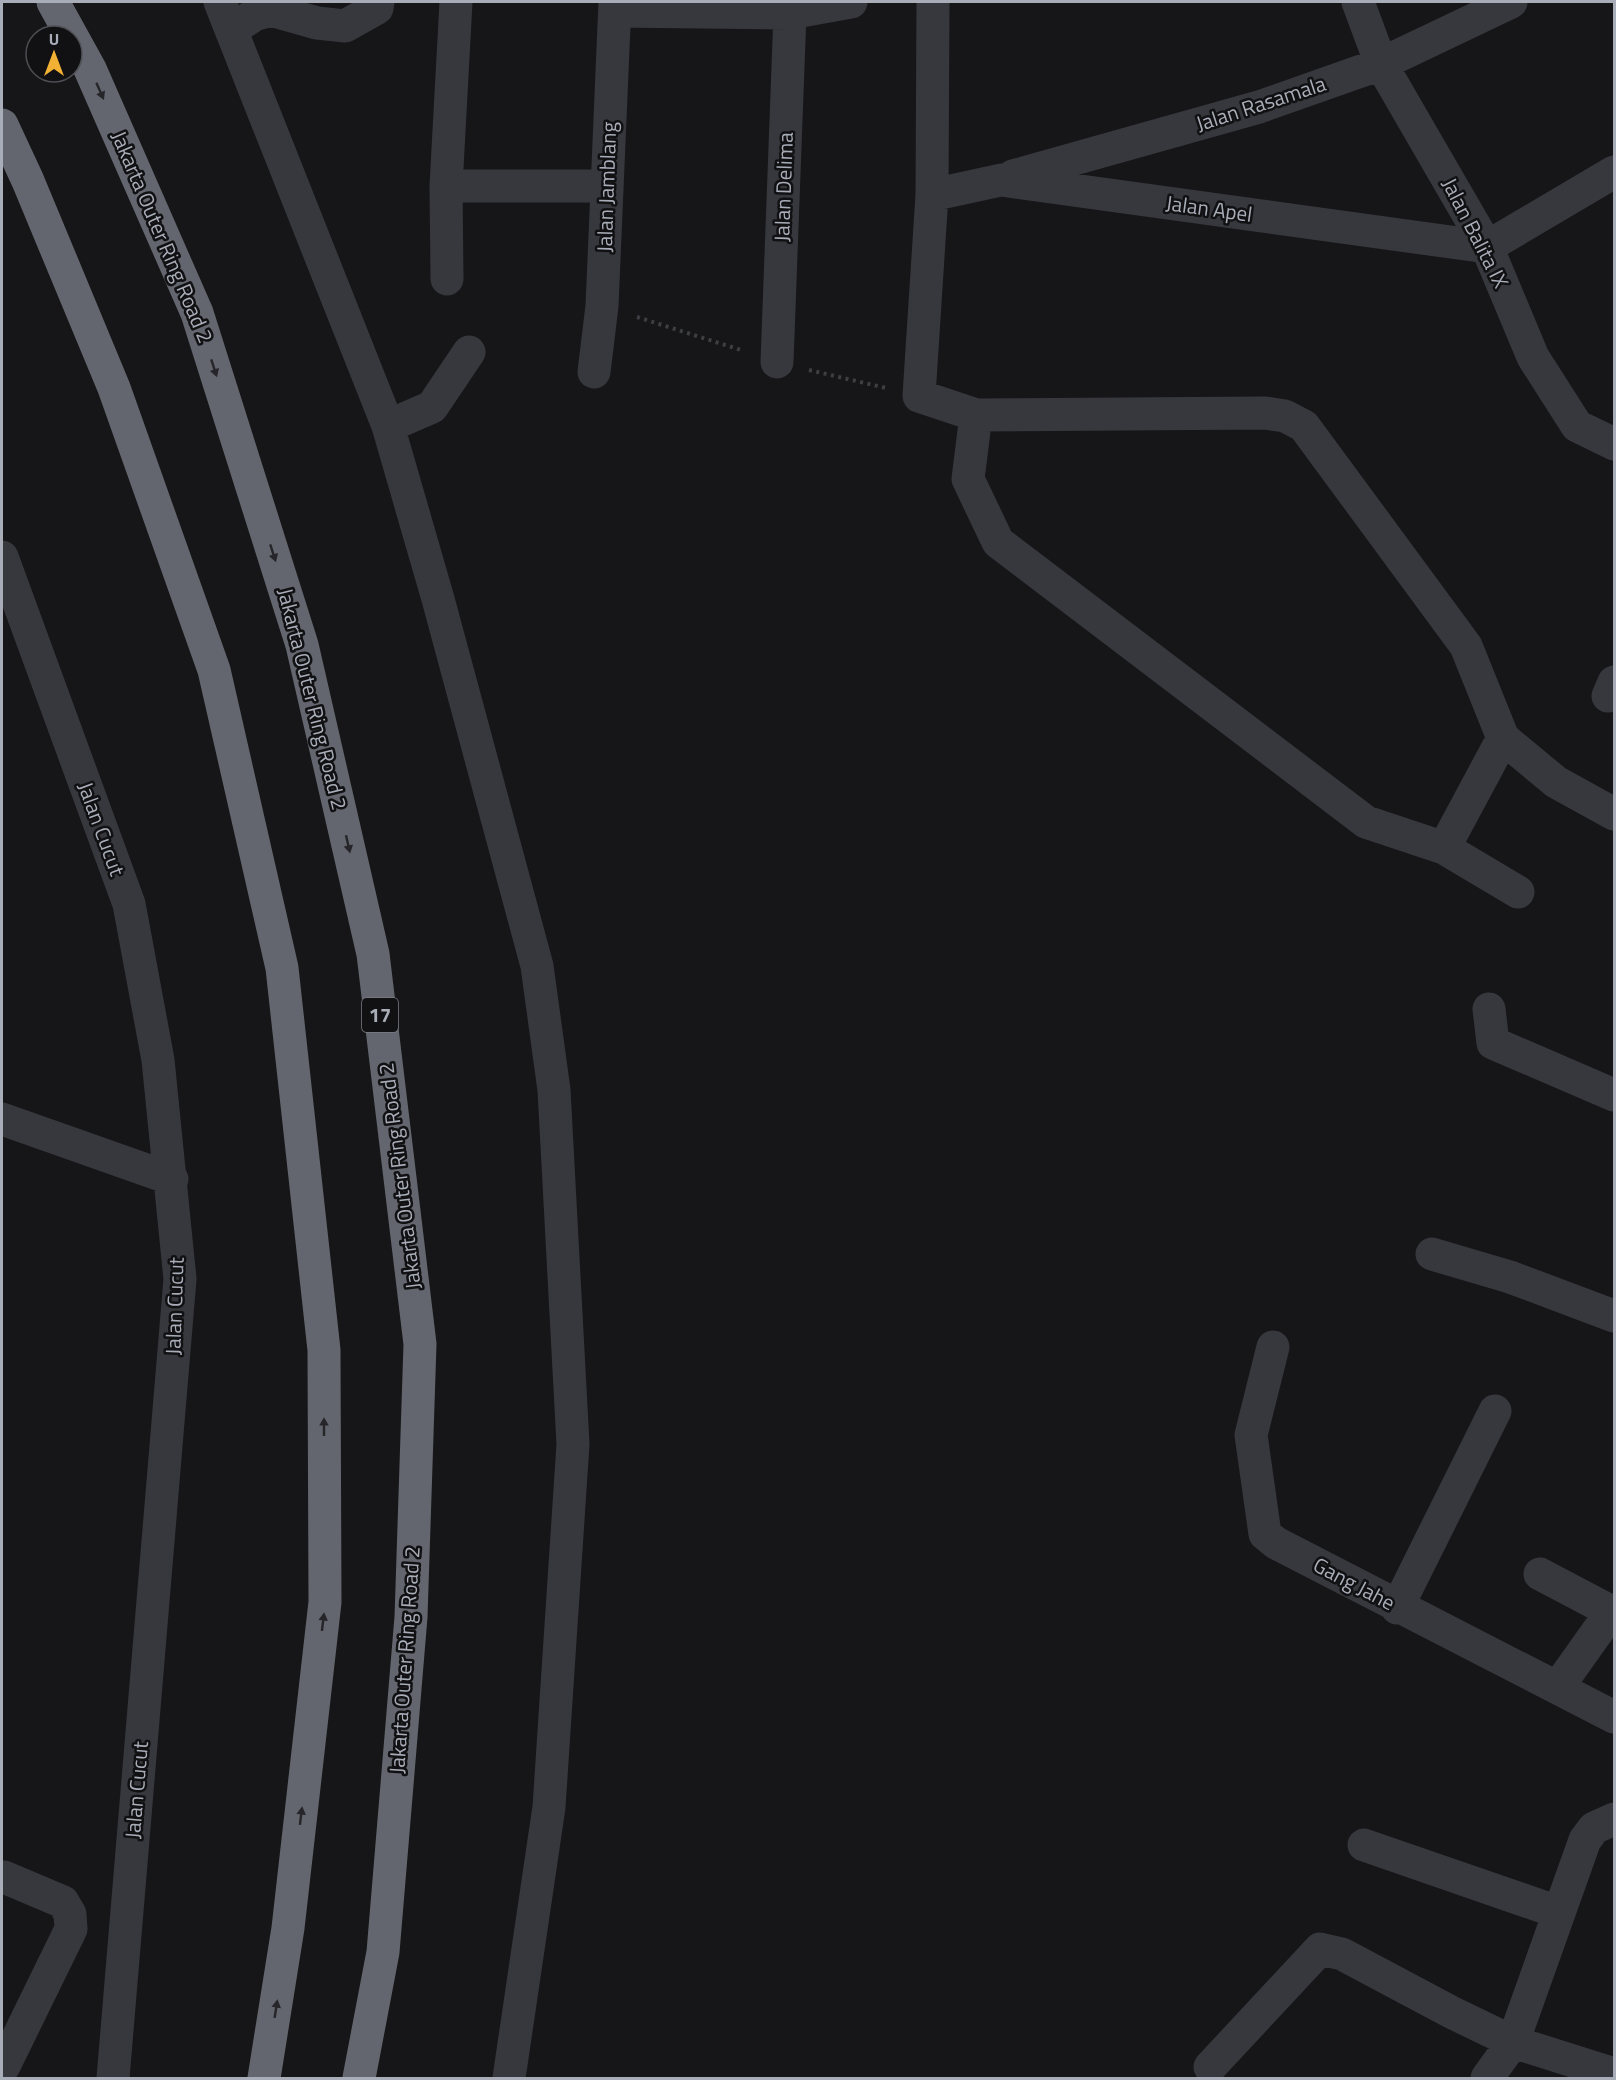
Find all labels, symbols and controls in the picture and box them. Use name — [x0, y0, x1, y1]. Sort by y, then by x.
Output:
north arrow — [24, 24, 84, 84]
text: U — [49, 27, 59, 51]
street label: Jalan Rasamala — [1192, 67, 1330, 139]
one-way arrow — [95, 82, 104, 99]
street label: Jalan Jamblang — [588, 121, 624, 253]
street label: Jakarta Outer Ring Road 2 — [104, 125, 222, 348]
street label: Jalan Delima — [765, 131, 801, 242]
street label: Jalan Balita IX — [1434, 172, 1518, 294]
street label: Jalan Apel — [1164, 186, 1254, 230]
one-way arrow — [210, 359, 220, 377]
one-way arrow — [269, 545, 278, 563]
street label: Jakarta Outer Ring Road 2 — [270, 584, 356, 813]
street label: Jalan Cucut — [70, 777, 134, 881]
one-way arrow — [344, 835, 353, 854]
road number: 17 — [362, 998, 398, 1032]
street label: Jakarta Outer Ring Road 2 — [369, 1061, 429, 1291]
street label: Jalan Cucut — [156, 1256, 192, 1355]
one-way arrow — [319, 1418, 329, 1437]
street label: Jakarta Outer Ring Road 2 — [380, 1545, 428, 1775]
street label: Gang Jahe — [1308, 1548, 1401, 1618]
one-way arrow — [318, 1613, 328, 1632]
street label: Jalan Cucut — [116, 1739, 156, 1840]
one-way arrow — [296, 1806, 306, 1825]
one-way arrow — [271, 2000, 280, 2019]

